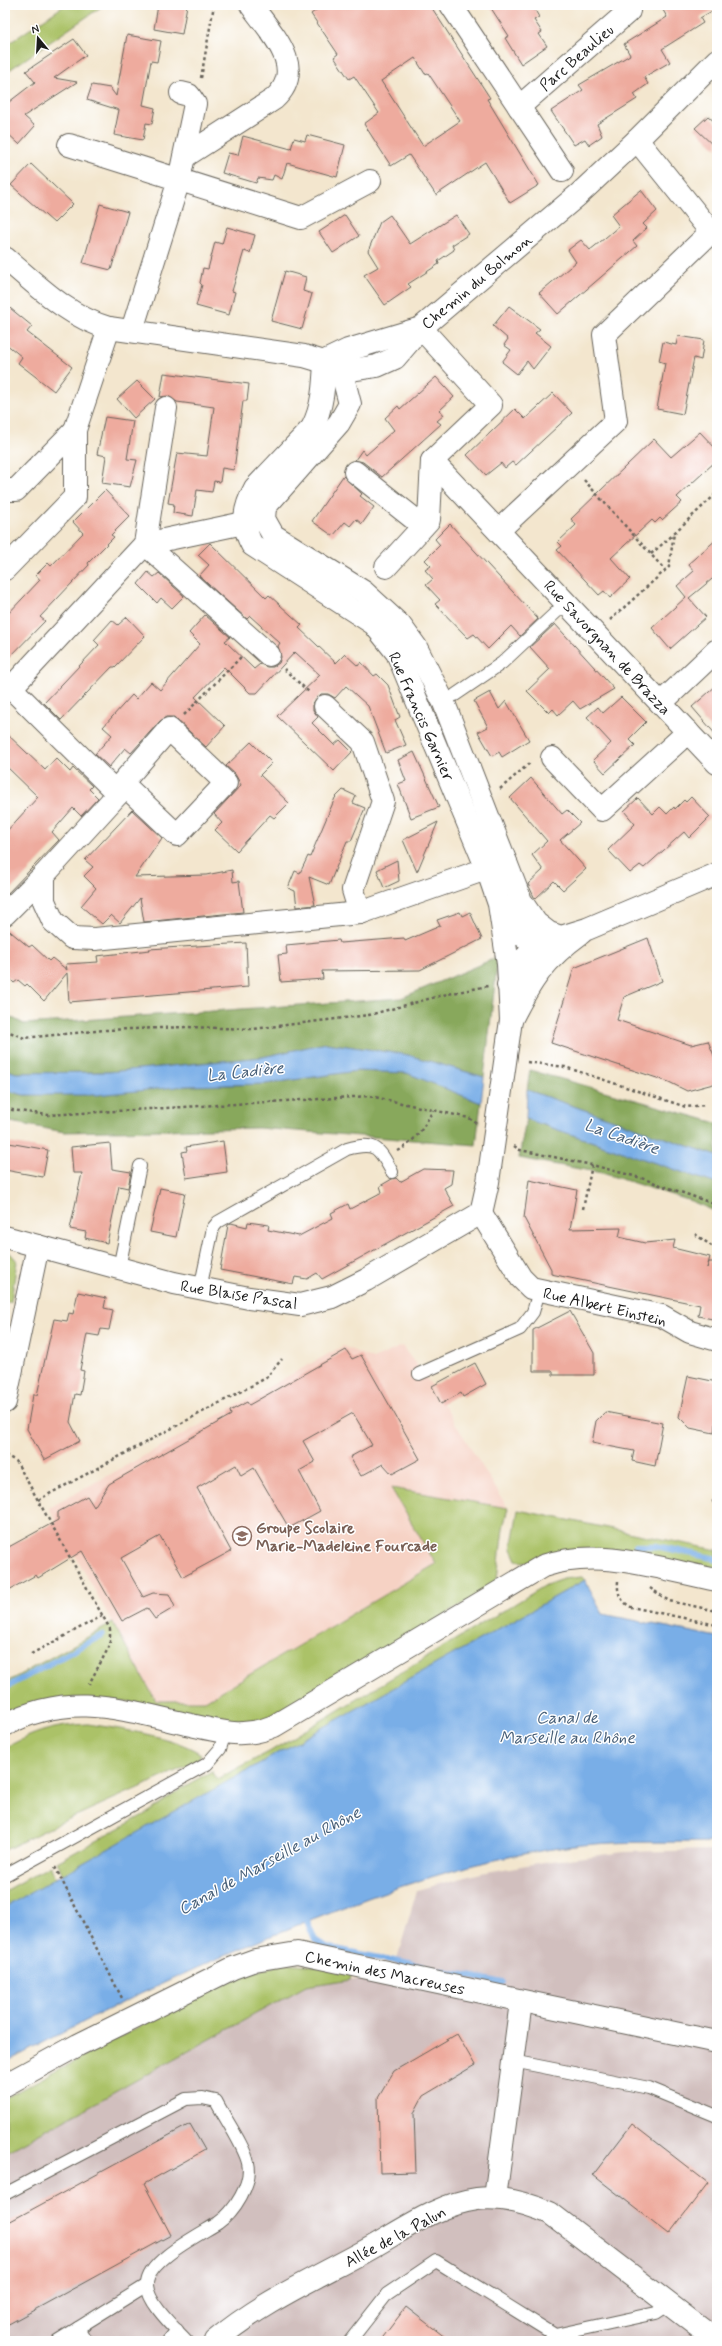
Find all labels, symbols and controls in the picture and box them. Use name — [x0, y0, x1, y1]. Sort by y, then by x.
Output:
north arrow — [18, 18, 58, 58]
street label: Parc Beaulieu — [535, 20, 619, 96]
text: N — [30, 22, 41, 37]
street label: Chemin du Bolmon — [417, 229, 537, 335]
street label: Rue Savorgnan de Brazza — [539, 576, 675, 720]
street label: Rue Francis Garnier — [383, 649, 459, 785]
water label: La Cadière — [205, 1057, 285, 1087]
water label: La Cadière — [581, 1114, 662, 1160]
street label: Rue Blaise Pascal — [179, 1276, 299, 1315]
street label: Rue Albert Einstein — [541, 1283, 669, 1332]
place label: Groupe Scolaire Marie-Madeleine Fourcade — [256, 1518, 437, 1557]
school or university icon: Groupe Scolaire Marie-Madeleine Fourcade — [231, 1525, 253, 1547]
water label: Canal de Marseille au Rhône — [499, 1707, 635, 1749]
water label: Canal de Marseille au Rhône — [175, 1801, 365, 1920]
street label: Chemin des Macreuses — [303, 1946, 467, 2001]
street label: Allée de la Palun — [341, 2202, 450, 2273]

